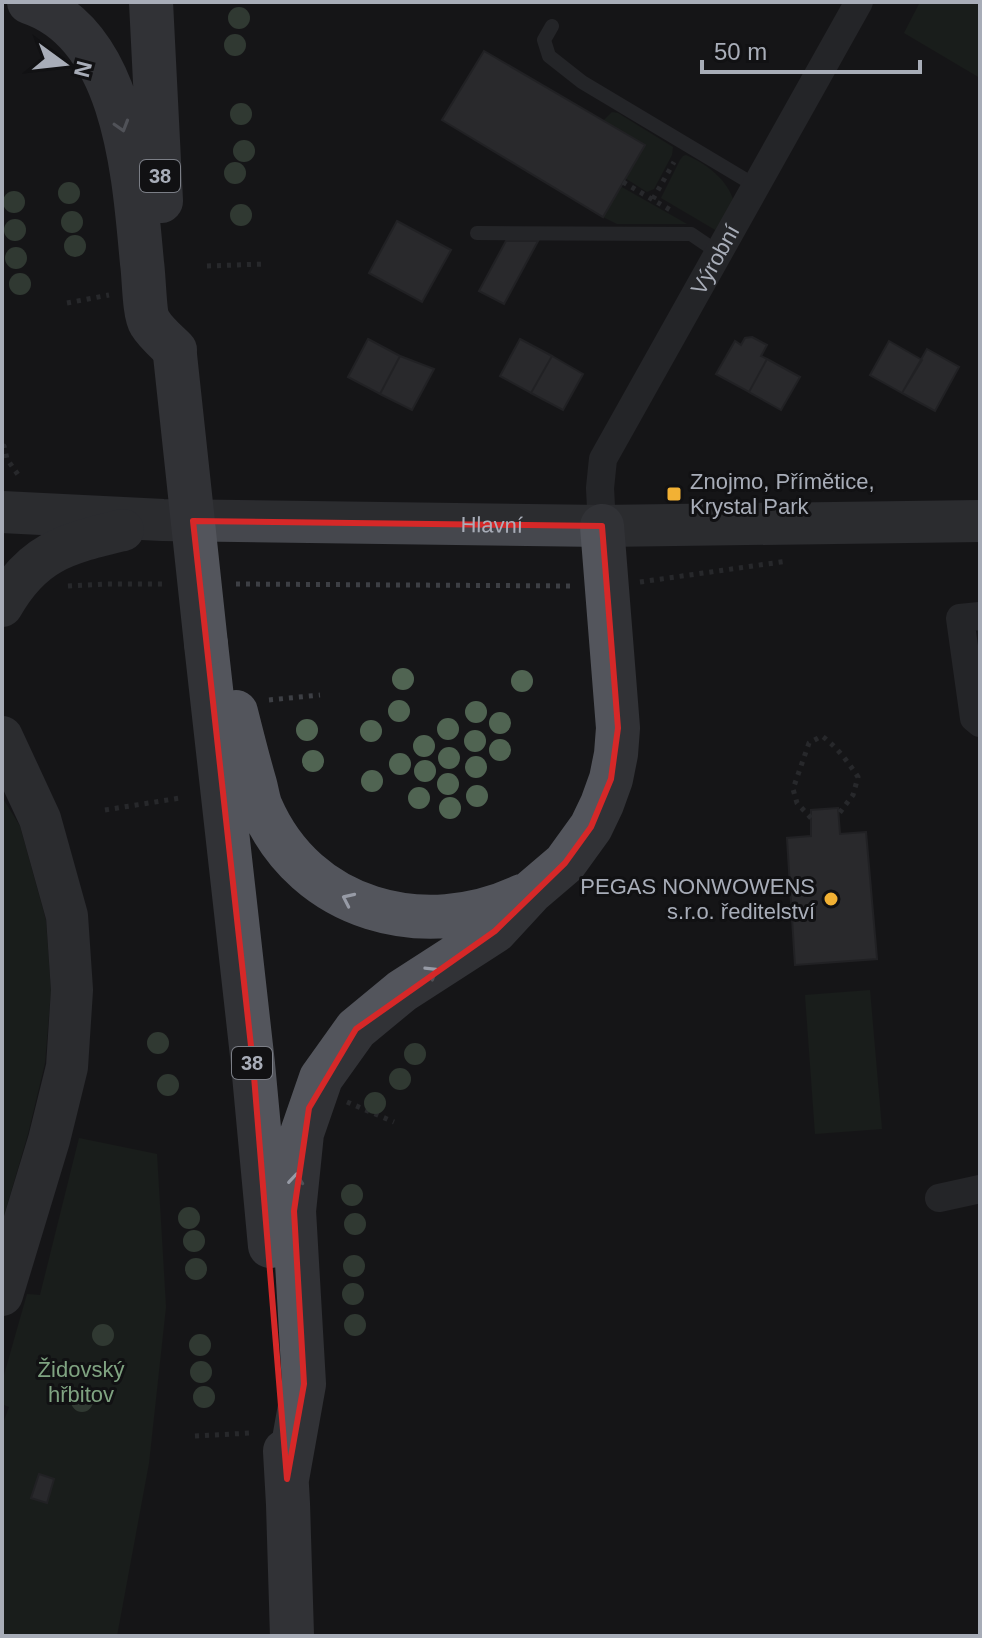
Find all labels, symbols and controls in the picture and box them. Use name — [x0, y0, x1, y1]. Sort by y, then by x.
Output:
north arrow — [24, 24, 104, 104]
scale bar — [702, 24, 920, 74]
text: 50 m — [714, 38, 767, 65]
text: N — [69, 58, 97, 80]
one-way arrow — [113, 118, 129, 132]
road number: 38 — [140, 160, 180, 192]
street label: Výrobní — [686, 220, 745, 299]
place label: Znojmo, Přímětice, Krystal Park — [690, 469, 875, 519]
marker: Znojmo, Přímětice, Krystal Park — [665, 485, 683, 503]
street label: Hlavní — [460, 512, 523, 538]
place label: PEGAS NONWOWENS s.r.o. ředitelství — [580, 874, 815, 924]
marker: PEGAS NONWOWENS s.r.o. ředitelství — [822, 890, 840, 908]
one-way arrow — [342, 893, 357, 909]
one-way arrow — [423, 966, 438, 981]
road number: 38 — [232, 1047, 272, 1079]
one-way arrow — [288, 1172, 305, 1185]
park label: Židovský hřbitov — [38, 1357, 124, 1407]

